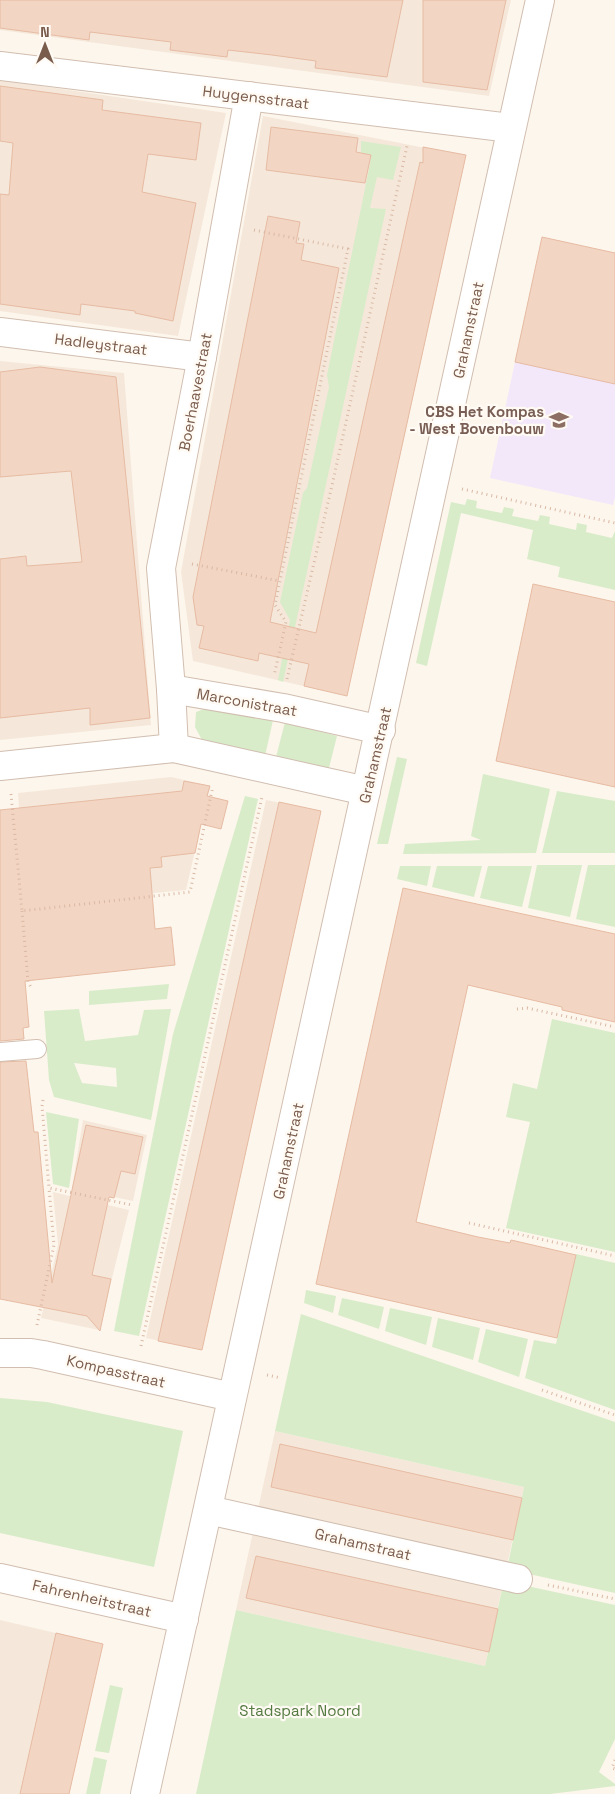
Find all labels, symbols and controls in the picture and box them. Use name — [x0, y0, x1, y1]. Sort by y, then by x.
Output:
north arrow — [20, 20, 70, 70]
text: N — [40, 23, 50, 41]
street label: Huygensstraat — [201, 81, 311, 113]
street label: Grahamstraat — [448, 280, 488, 380]
street label: Hadleystraat — [54, 329, 149, 359]
street label: Boerhaavestraat — [174, 331, 216, 453]
place label: CBS Het Kompas - West Bovenbouw — [409, 402, 544, 438]
school or university icon: CBS Het Kompas - West Bovenbouw — [548, 409, 570, 431]
street label: Marconistraat — [195, 684, 299, 720]
street label: Grahamstraat — [355, 705, 395, 805]
street label: Grahamstraat — [268, 1101, 308, 1201]
street label: Kompasstraat — [65, 1350, 167, 1392]
street label: Grahamstraat — [313, 1524, 413, 1564]
street label: Fahrenheitstraat — [31, 1575, 153, 1621]
park label: Stadspark Noord — [239, 1701, 361, 1720]

